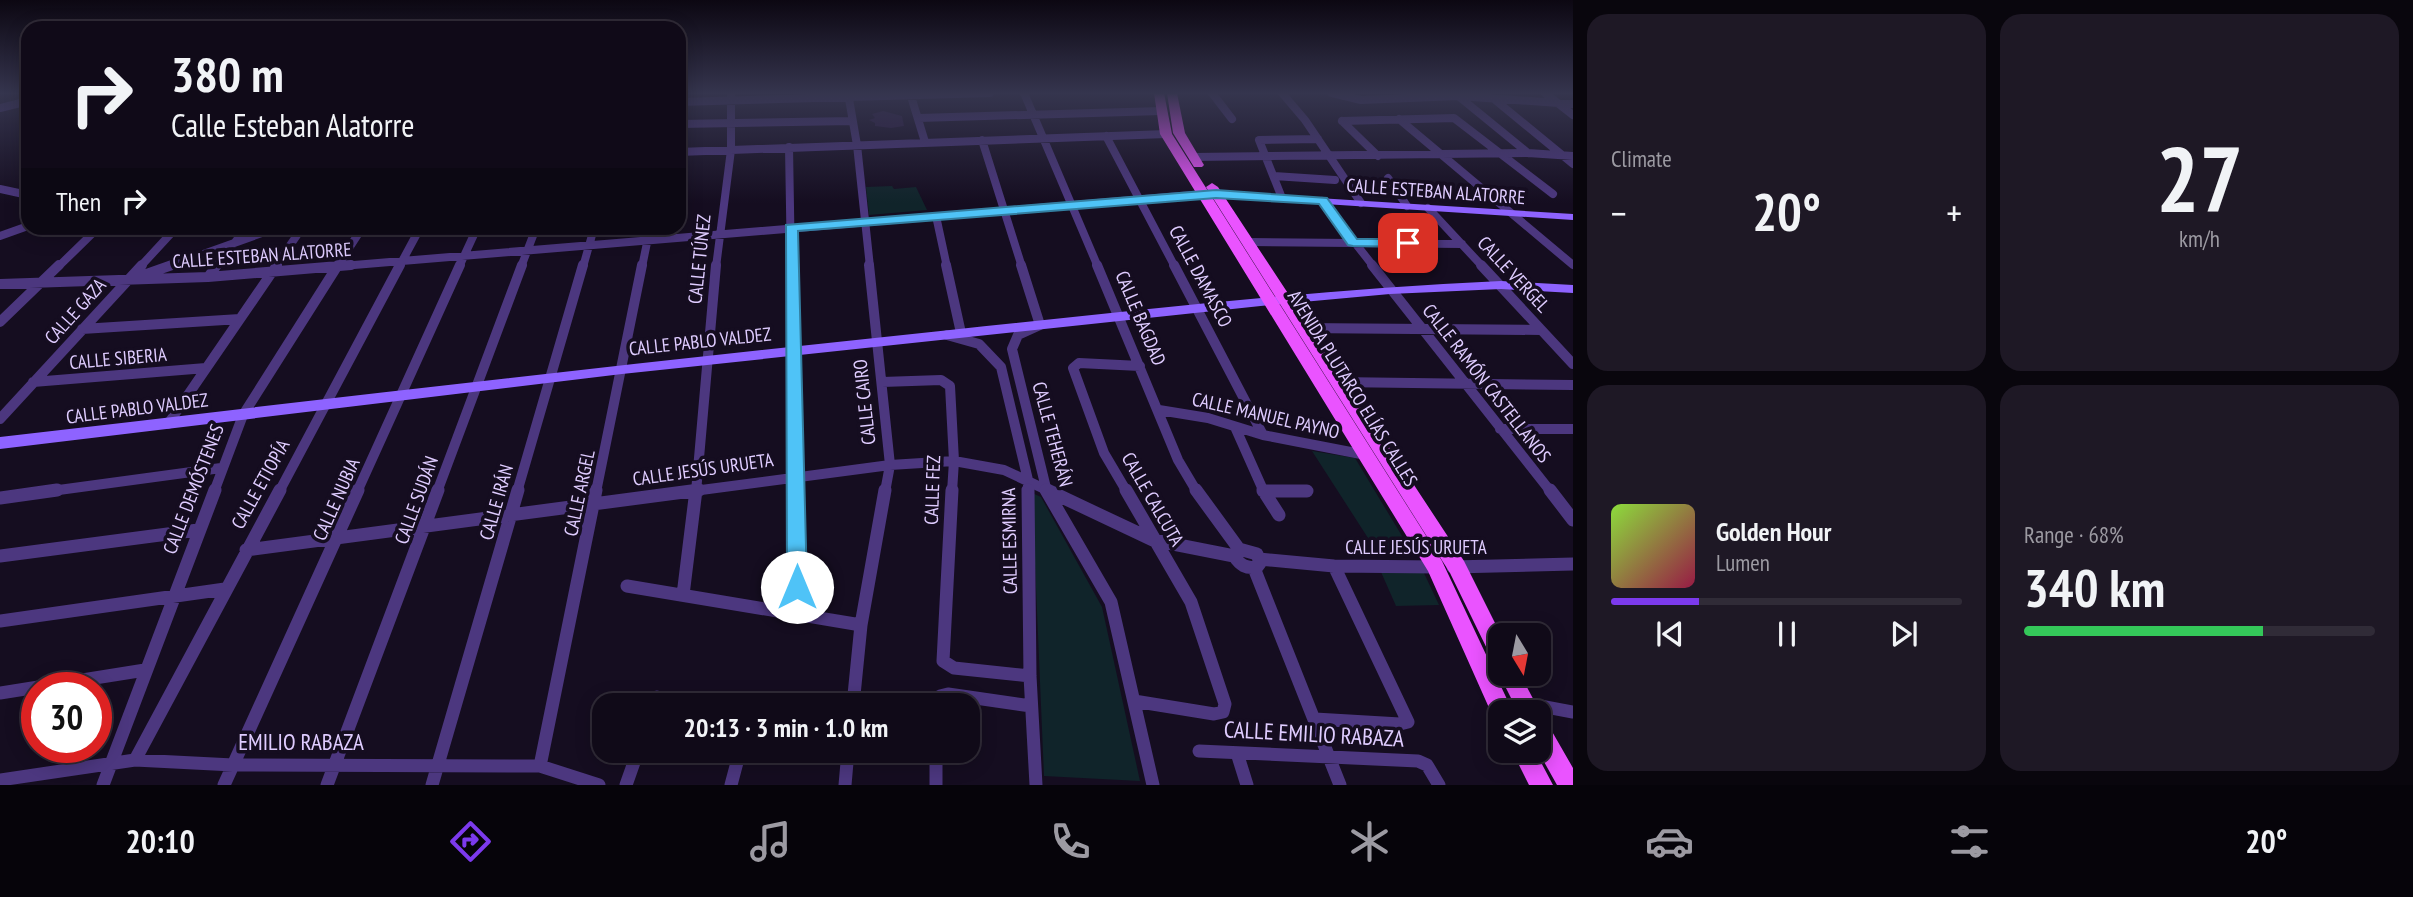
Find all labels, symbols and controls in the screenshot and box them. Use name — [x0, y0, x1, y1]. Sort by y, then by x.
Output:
text: 380 m — [171, 42, 284, 106]
icon: right — [56, 49, 147, 140]
text: Calle Esteban Alatorre — [171, 104, 414, 146]
text: 27 — [2156, 119, 2243, 237]
text: Climate — [1611, 144, 1672, 173]
street label: CALLE ESTEBAN ALATORRE — [1346, 173, 1526, 209]
text: 20° — [1752, 178, 1821, 245]
icon: right — [115, 182, 153, 220]
text: Then — [56, 185, 101, 218]
text: − — [1611, 188, 1627, 237]
text: + — [1946, 188, 1962, 237]
street label: CALLE TÚNEZ — [682, 213, 716, 305]
pin — [1378, 213, 1438, 273]
street label: CALLE DAMASCO — [1164, 221, 1238, 331]
icon: arrive — [1389, 224, 1427, 262]
text: km/h — [2179, 224, 2220, 253]
street label: CALLE VERGEL — [1473, 231, 1555, 317]
street label: CALLE ESTEBAN ALATORRE — [172, 237, 352, 273]
street label: CALLE BAGDAD — [1110, 267, 1172, 369]
street label: CALLE GAZA — [39, 273, 111, 349]
street label: AVENIDA PLUTARCO ELÍAS CALLES — [1283, 285, 1423, 491]
street label: CALLE RAMÓN CASTELLANOS — [1417, 299, 1557, 467]
street label: CALLE PABLO VALDEZ — [628, 322, 772, 360]
street label: CALLE SIBERIA — [68, 342, 168, 374]
street label: CALLE CAIRO — [848, 358, 880, 446]
street label: CALLE TEHERÁN — [1027, 379, 1079, 489]
street label: CALLE MANUEL PAYNO — [1190, 386, 1342, 444]
street label: CALLE PABLO VALDEZ — [65, 387, 209, 429]
street label: CALLE DEMÓSTENES — [157, 421, 229, 557]
street label: CALLE ETIOPÍA — [226, 435, 294, 533]
street label: CALLE JESÚS URUETA — [631, 447, 775, 491]
street label: CALLE ARGEL — [558, 448, 600, 538]
street label: CALLE CALCUTA — [1117, 448, 1189, 550]
street label: CALLE SUDÁN — [389, 453, 443, 547]
street label: CALLE NUBIA — [307, 454, 365, 544]
street label: CALLE FEZ — [919, 455, 945, 525]
street label: CALLE IRÁN — [474, 461, 518, 543]
street label: CALLE ESMIRNA — [996, 488, 1022, 594]
text: Golden Hour — [1716, 515, 1831, 548]
text: Range · 68% — [2024, 520, 2124, 549]
street label: CALLE JESÚS URUETA — [1345, 535, 1487, 559]
text: Lumen — [1716, 548, 1770, 577]
position arrow — [760, 550, 834, 624]
text: 340 km — [2024, 554, 2165, 621]
icon: previous — [1651, 615, 1689, 653]
icon: pause — [1768, 615, 1806, 653]
icon: next — [1885, 615, 1923, 653]
north arrow — [1488, 623, 1550, 686]
map controls — [1488, 623, 1551, 763]
speed limit sign: 30 — [21, 672, 112, 763]
button: layers — [1488, 700, 1551, 763]
text: 20:13 · 3 min · 1.0 km — [684, 711, 888, 744]
street label: CALLE EMILIO RABAZA — [1223, 714, 1405, 753]
street label: EMILIO RABAZA — [238, 727, 364, 756]
icon: directions — [446, 817, 495, 866]
icon: music — [746, 817, 795, 866]
icon: phone — [1046, 817, 1095, 866]
icon: climate — [1345, 817, 1394, 866]
icon: car — [1645, 817, 1694, 866]
icon: filters — [1945, 817, 1994, 866]
text: 20:10 — [125, 820, 195, 862]
text: 20° — [2245, 820, 2288, 862]

